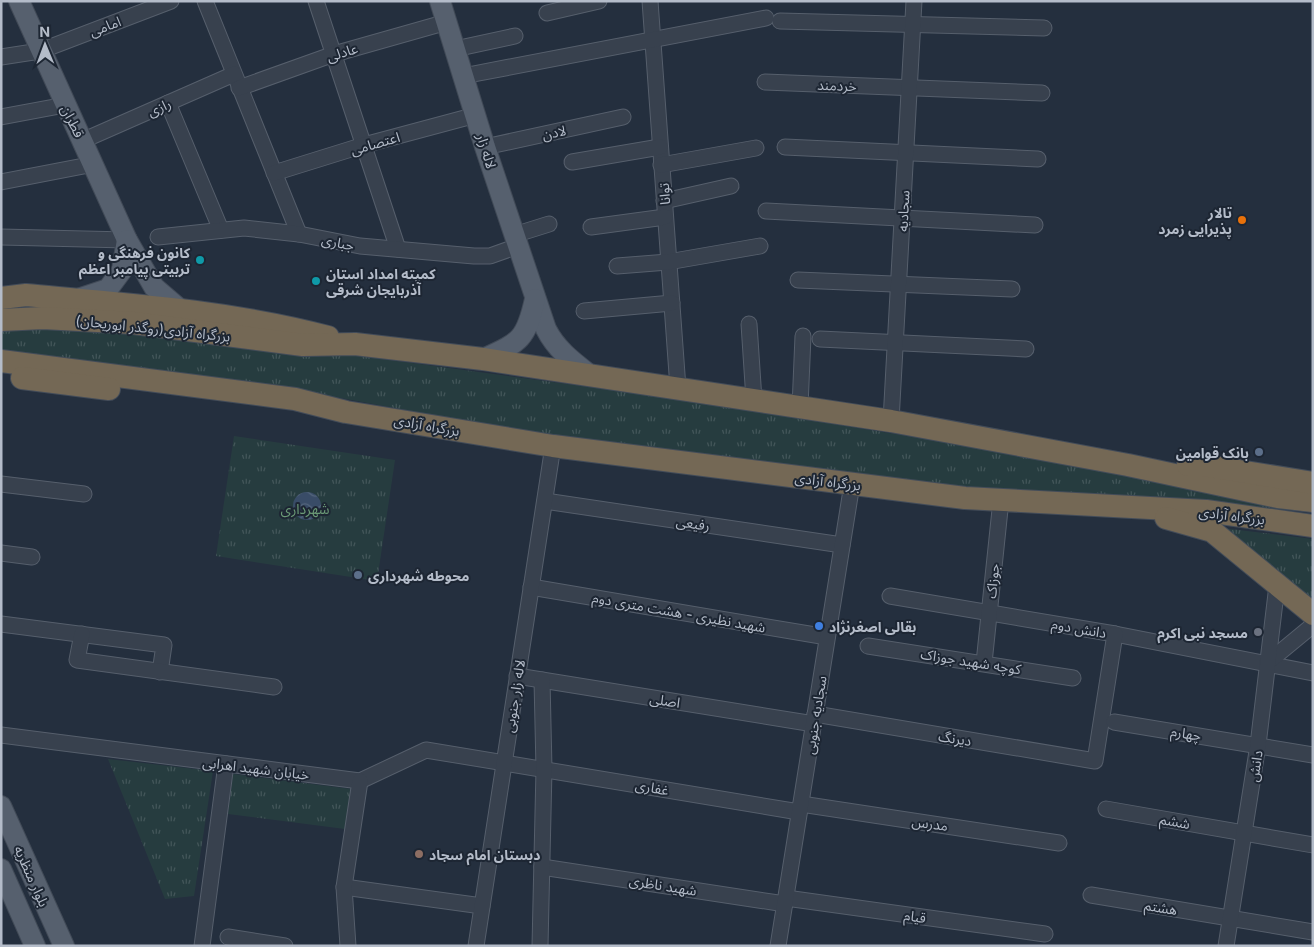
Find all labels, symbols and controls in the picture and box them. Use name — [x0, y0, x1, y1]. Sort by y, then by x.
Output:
street label: امامی — [87, 12, 124, 41]
north arrow — [20, 20, 70, 70]
text: N — [39, 23, 50, 40]
street label: عادلی — [324, 39, 360, 66]
street label: خردمند — [817, 76, 857, 95]
street label: رازی — [145, 94, 174, 121]
street label: قطران — [57, 102, 88, 141]
street label: لادن — [540, 121, 568, 144]
street label: اعتصامی — [348, 128, 402, 159]
street label: لاله زار — [472, 130, 500, 171]
street label: توانا — [655, 182, 674, 206]
street label: سجادیه — [893, 190, 913, 232]
place label: تالار پذیرایی زمرد — [1158, 204, 1232, 238]
marker: تالار پذیرایی زمرد — [1236, 214, 1248, 226]
street label: جباری — [320, 230, 356, 255]
place label: کانون فرهنگی و تربیتی پیامبر اعظم — [79, 244, 191, 280]
marker: کانون فرهنگی و تربیتی پیامبر اعظم — [194, 254, 206, 266]
place label: کمیته امداد استان آذربایجان شرقی — [326, 265, 436, 299]
marker: کمیته امداد استان آذربایجان شرقی — [310, 275, 322, 287]
street label: بزرگراه آزادی(روگذر ابوریحان) — [75, 311, 231, 346]
street label: بزرگراه آزادی — [393, 411, 461, 440]
place label: بانک قوامین — [1176, 444, 1249, 461]
marker: بانک قوامین — [1253, 446, 1265, 458]
street label: بزرگراه آزادی — [794, 469, 862, 495]
park label: شهرداری — [281, 500, 330, 518]
street label: بزرگراه آزادی — [1198, 503, 1266, 529]
street label: رفیعی — [675, 512, 711, 535]
street label: جوزاک — [982, 563, 1003, 600]
place label: محوطه شهرداری — [368, 567, 470, 585]
marker: محوطه شهرداری — [352, 569, 364, 581]
street label: شهید نظیری - هشت متری دوم — [590, 588, 767, 639]
street label: دانش دوم — [1050, 615, 1108, 644]
place label: بقالی اصغرنژاد — [829, 618, 916, 636]
marker: بقالی اصغرنژاد — [813, 620, 825, 632]
place label: مسجد نبی اکرم — [1157, 624, 1248, 644]
marker: مسجد نبی اکرم — [1252, 626, 1264, 638]
street label: کوچه شهید جوزاک — [919, 645, 1023, 679]
street label: لاله زار جنوبی — [500, 658, 529, 734]
street label: سجادیه جنوبی — [800, 674, 831, 756]
street label: اصلی — [648, 689, 681, 712]
street label: چهارم — [1169, 722, 1203, 747]
street label: دیرنگ — [937, 727, 973, 750]
street label: دانش — [1244, 749, 1267, 783]
street label: خیابان شهید اهرابی — [201, 753, 310, 784]
street label: غفاری — [634, 776, 670, 799]
street label: ششم — [1158, 810, 1192, 835]
street label: مدرس — [911, 812, 949, 835]
street label: بلوار منظریه — [10, 843, 53, 910]
place label: دبستان امام سجاد — [429, 846, 540, 866]
marker: دبستان امام سجاد — [413, 848, 425, 860]
street label: شهید ناظری — [628, 871, 698, 900]
street label: هشتم — [1143, 896, 1179, 921]
street label: قیام — [902, 906, 927, 929]

